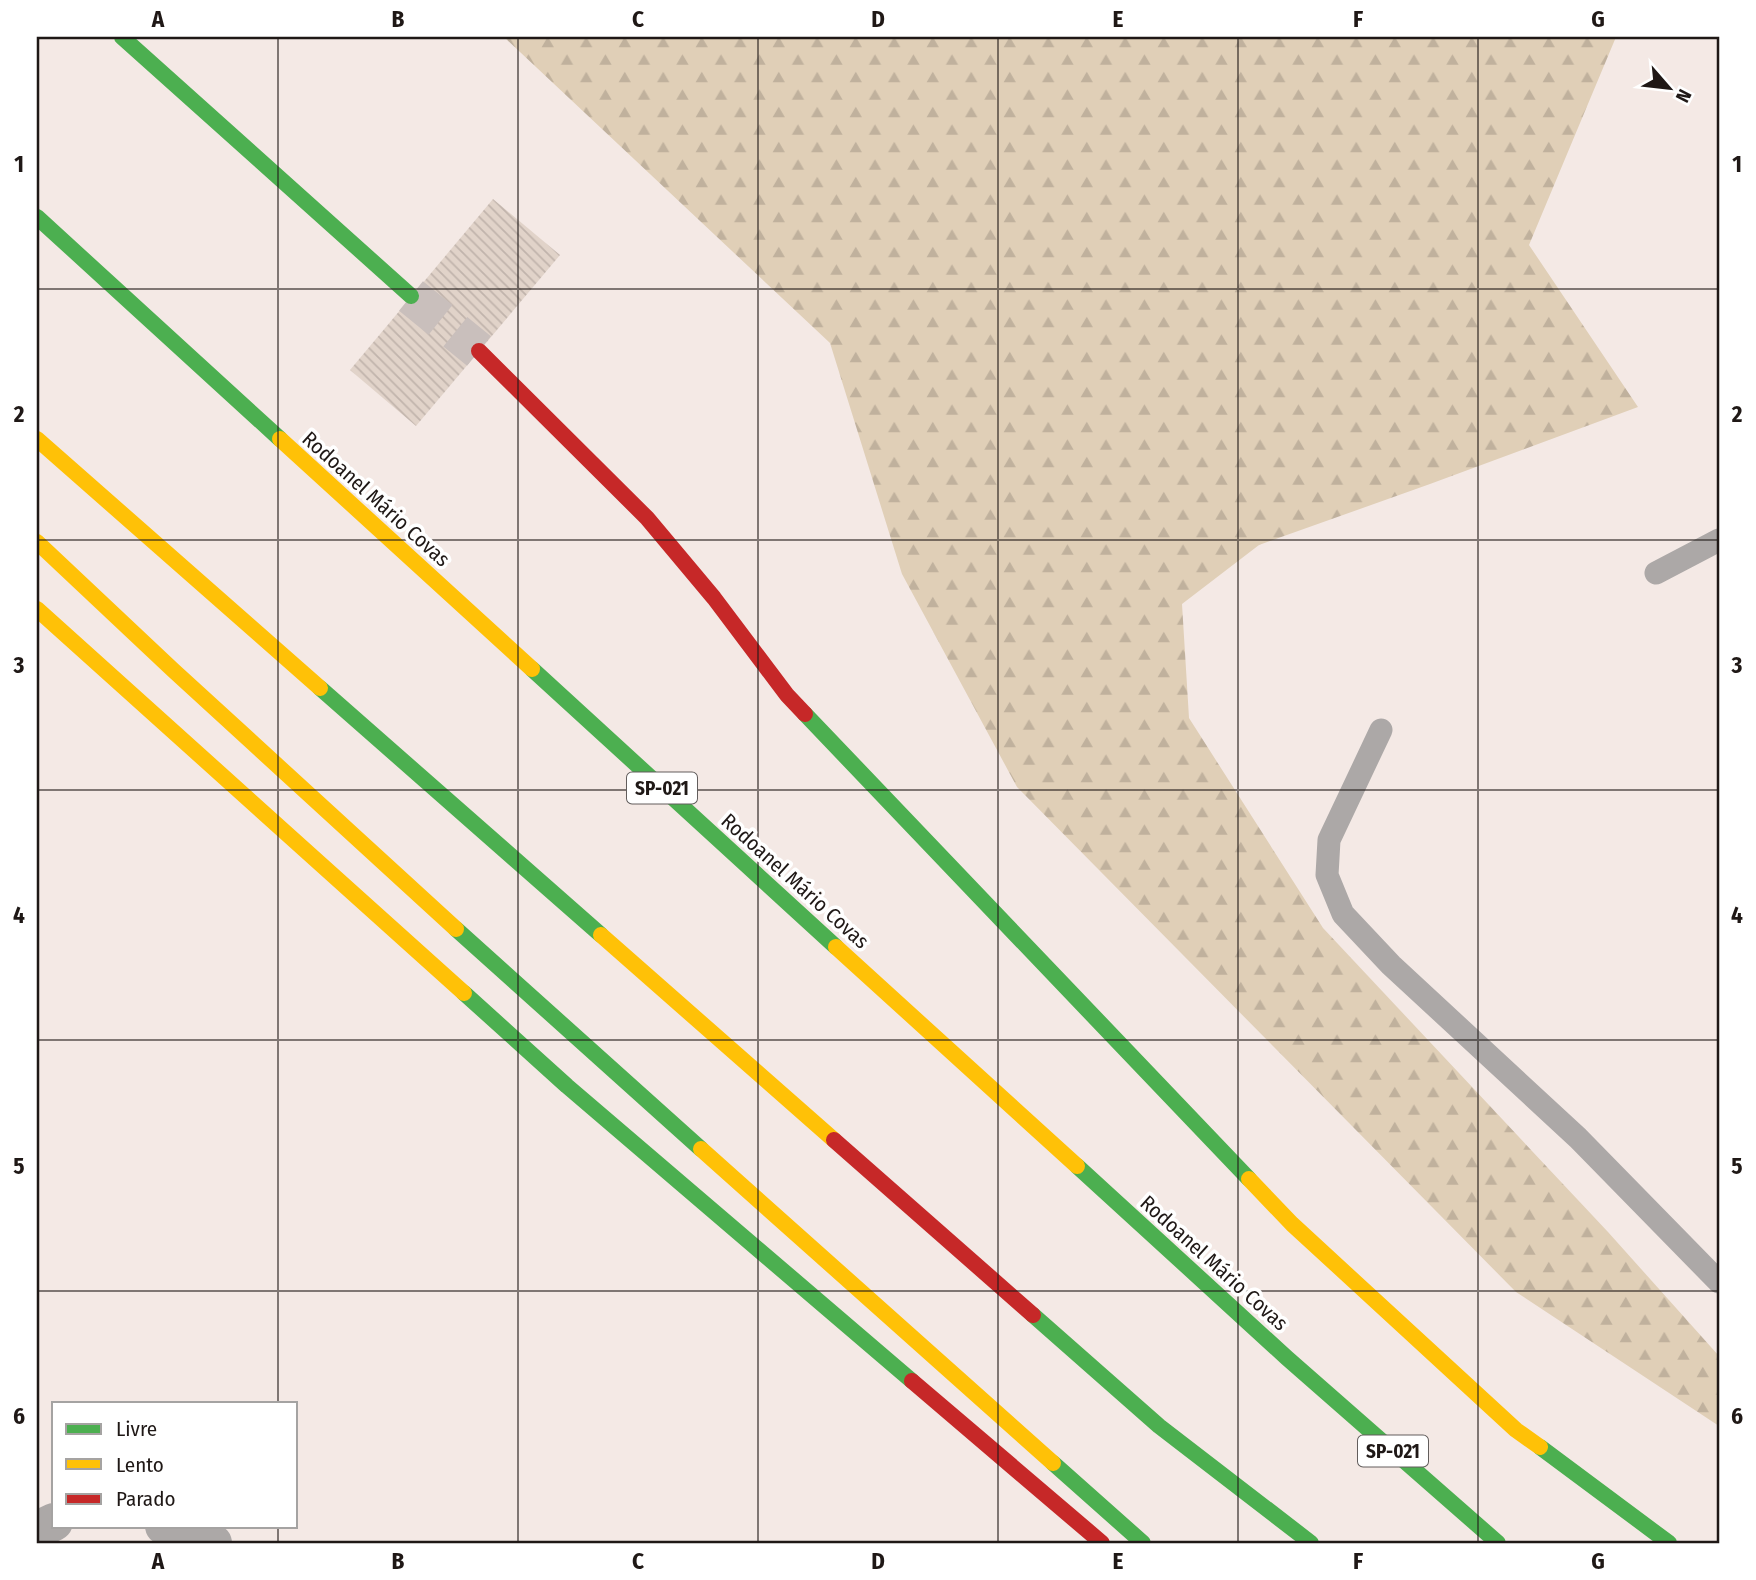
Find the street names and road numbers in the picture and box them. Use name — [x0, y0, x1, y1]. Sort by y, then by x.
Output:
street label: Rodoanel Mário Covas — [297, 426, 455, 572]
road number: SP-021 — [627, 772, 697, 804]
street label: Rodoanel Mário Covas — [716, 808, 874, 954]
street label: Rodoanel Mário Covas — [1135, 1190, 1293, 1336]
road number: SP-021 — [1358, 1436, 1428, 1466]

